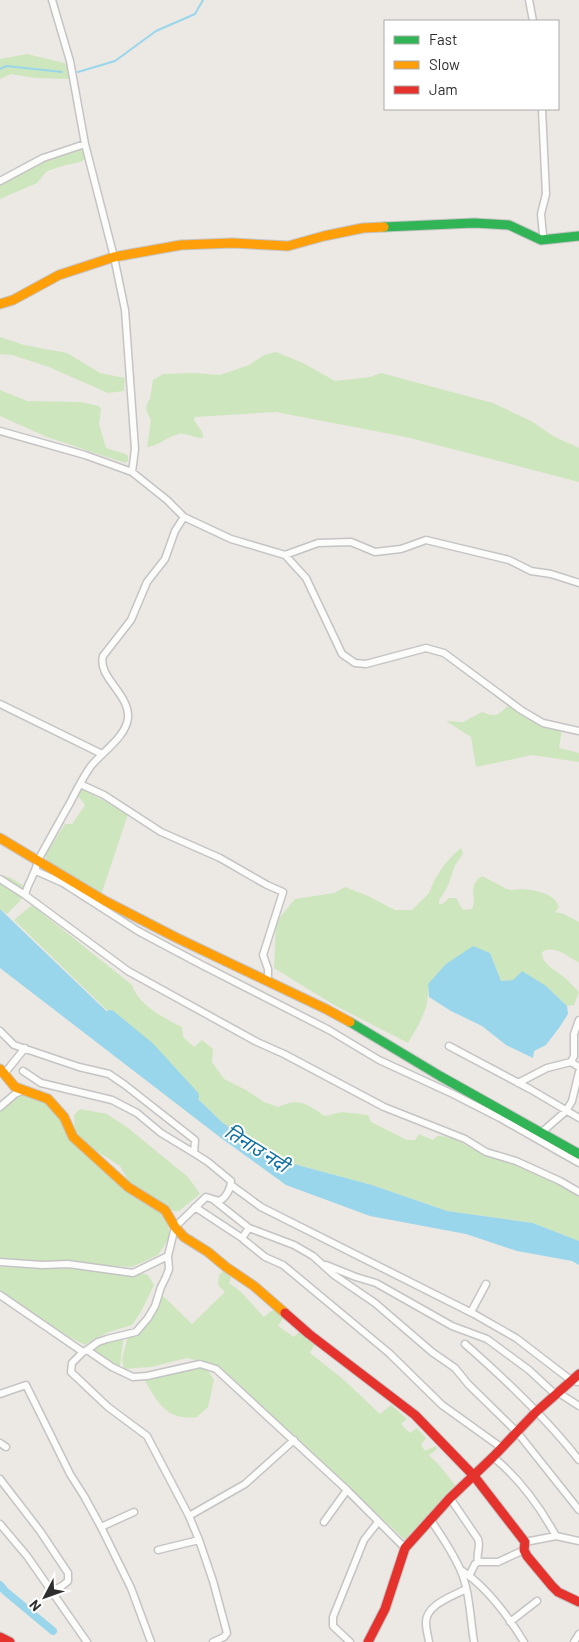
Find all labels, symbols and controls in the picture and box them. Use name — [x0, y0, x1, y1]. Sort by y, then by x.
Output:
legend — [384, 20, 559, 110]
text: Fast — [429, 30, 457, 48]
text: Slow — [429, 55, 460, 73]
text: Jam — [429, 80, 458, 98]
water label: तिनाउ नदी — [221, 1119, 297, 1179]
north arrow — [20, 1572, 70, 1622]
text: N — [25, 1597, 44, 1615]

